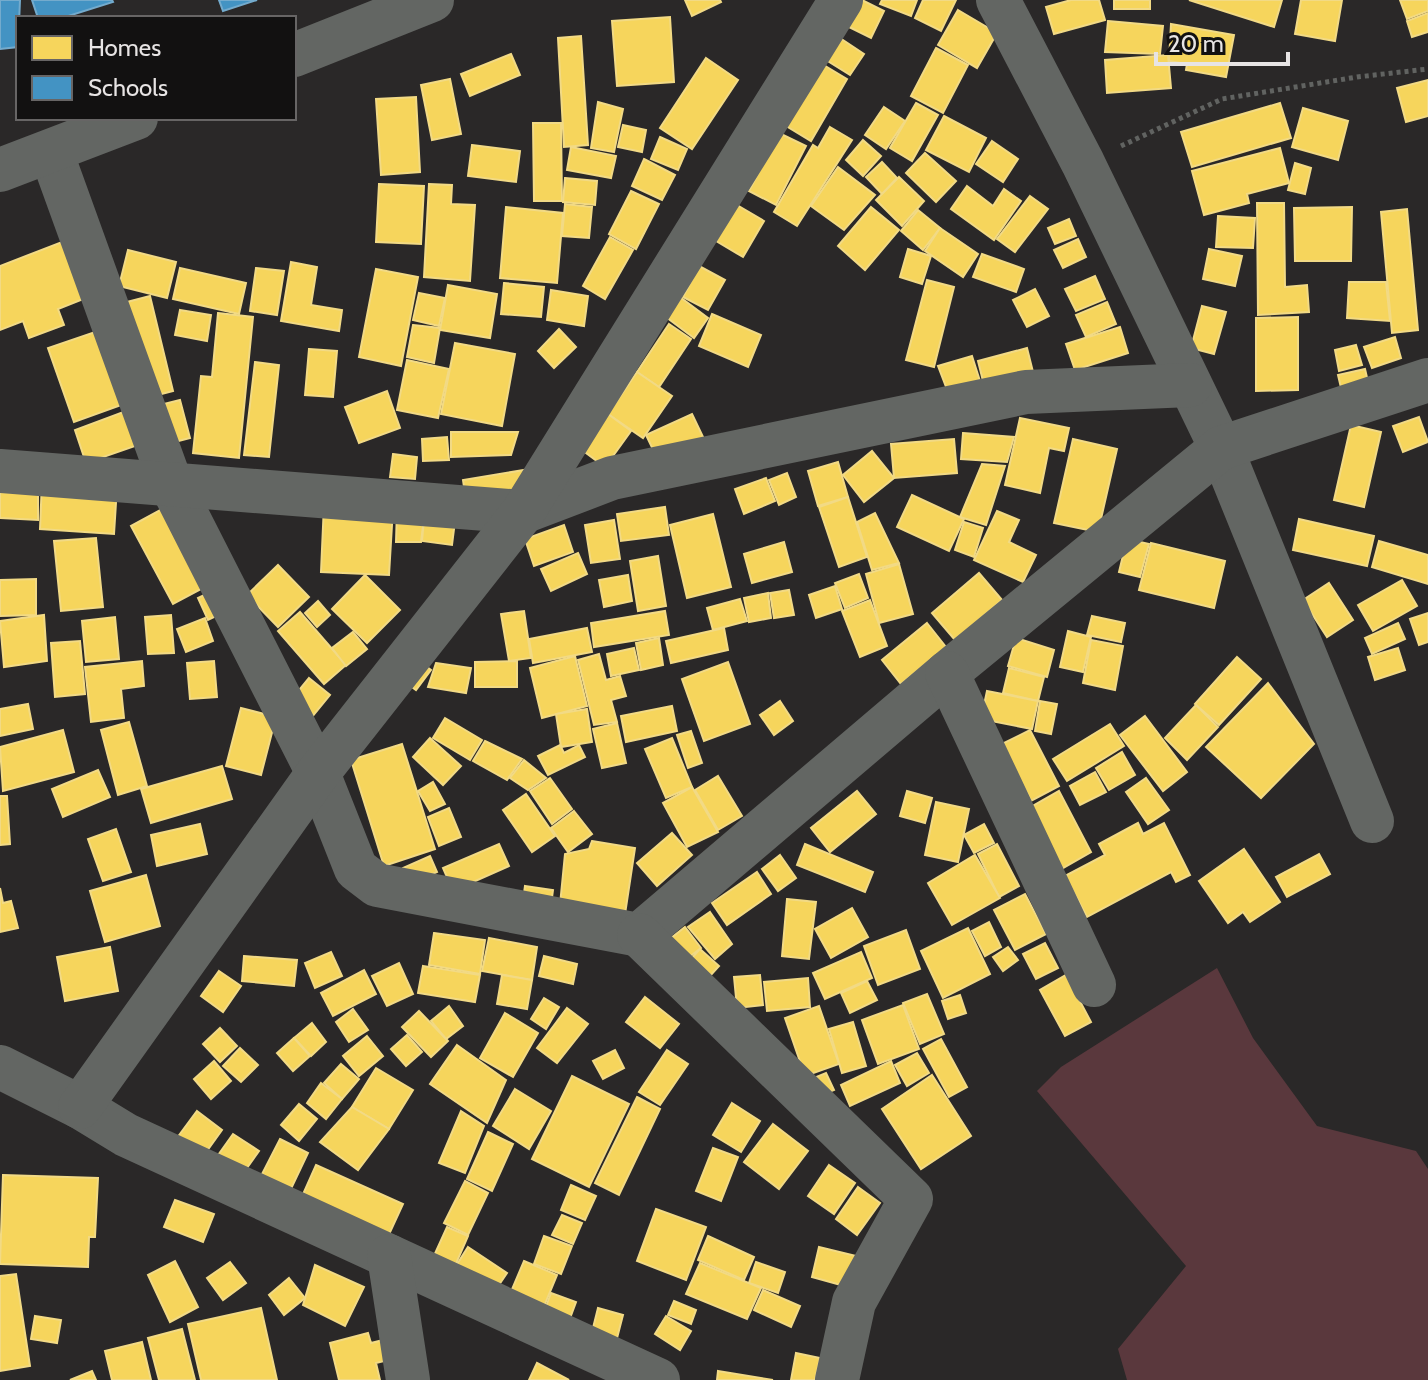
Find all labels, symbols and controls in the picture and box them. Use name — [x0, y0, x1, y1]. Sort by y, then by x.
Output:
legend — [16, 16, 296, 120]
scale bar — [1156, 16, 1288, 66]
text: 20 m — [1168, 29, 1224, 58]
text: Homes — [88, 33, 161, 62]
text: Schools — [88, 73, 168, 102]

